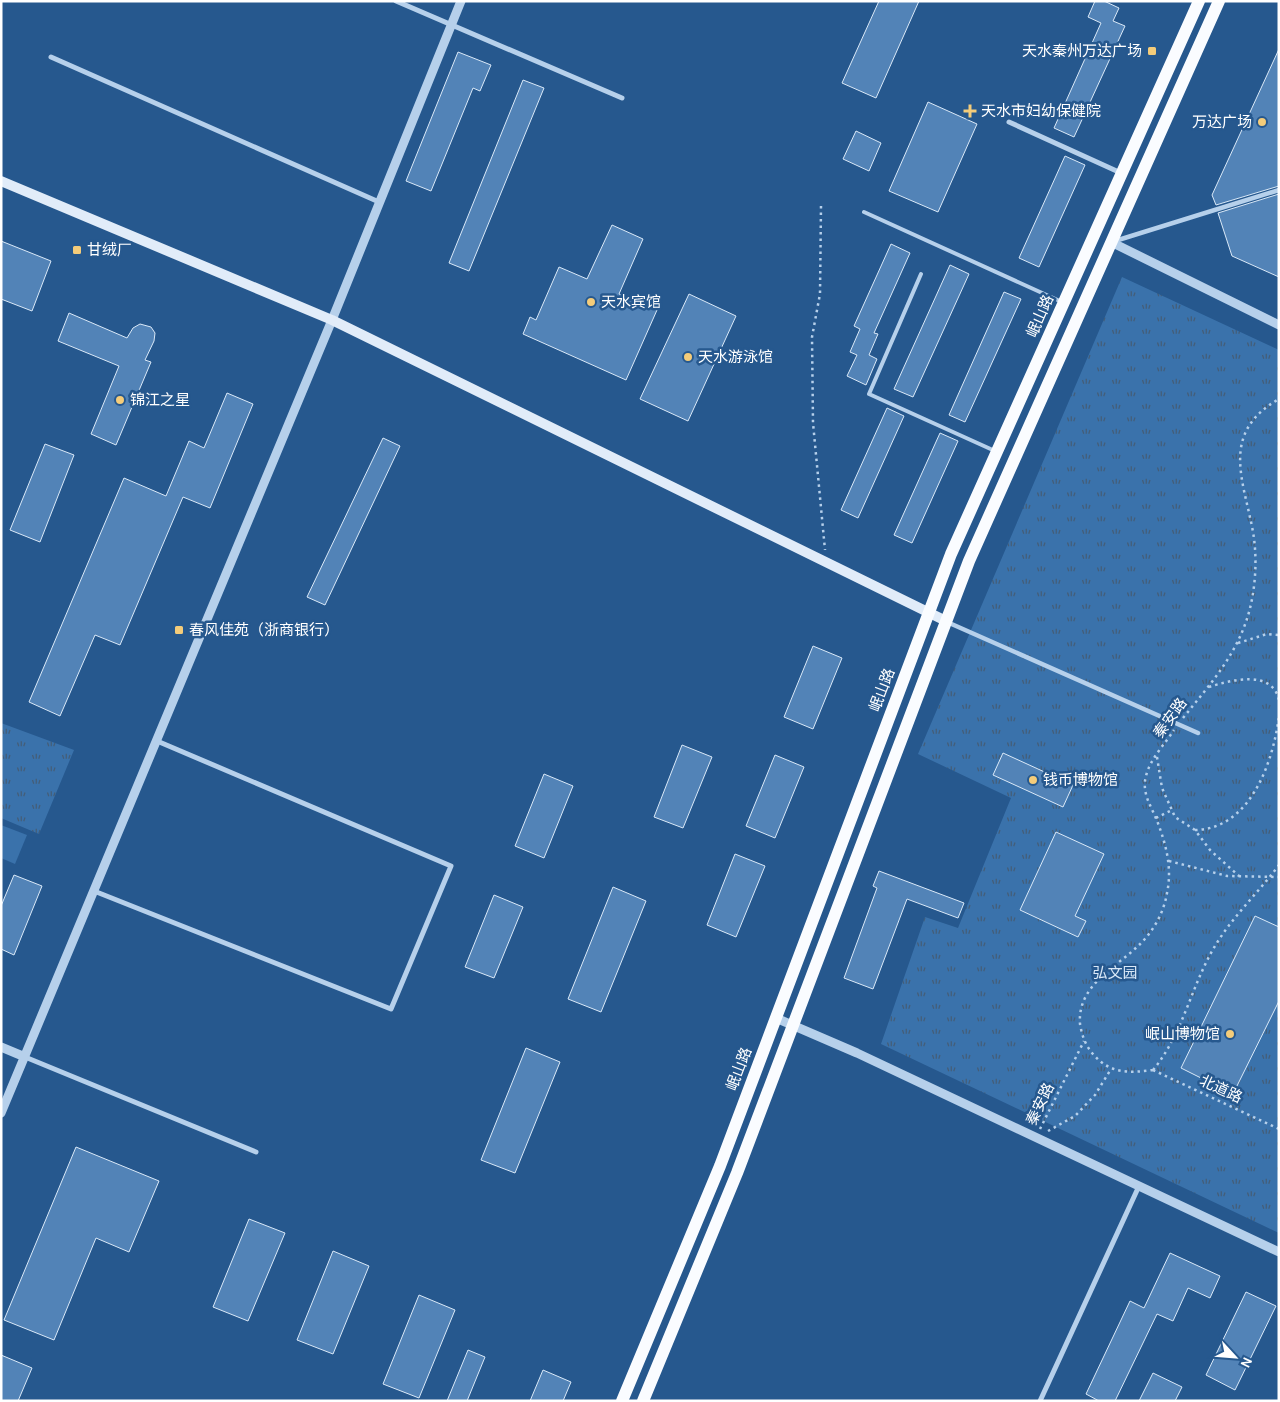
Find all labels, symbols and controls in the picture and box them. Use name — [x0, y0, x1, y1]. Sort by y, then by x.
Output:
place label: 天水秦州万达广场 — [1022, 42, 1142, 60]
marker: 天水秦州万达广场 — [1146, 45, 1158, 57]
place label: 天水市妇幼保健院 — [981, 102, 1101, 120]
marker: 天水市妇幼保健院 — [963, 104, 977, 118]
place label: 万达广场 — [1192, 113, 1252, 131]
marker: 万达广场 — [1256, 116, 1268, 128]
place label: 甘绒厂 — [87, 241, 132, 259]
marker: 甘绒厂 — [71, 244, 83, 256]
street label: 岷山路 — [1023, 292, 1057, 340]
place label: 天水宾馆 — [601, 293, 661, 311]
marker: 天水宾馆 — [585, 296, 597, 308]
place label: 天水游泳馆 — [698, 348, 773, 366]
marker: 天水游泳馆 — [682, 351, 694, 363]
place label: 锦江之星 — [130, 391, 190, 409]
marker: 锦江之星 — [114, 394, 126, 406]
place label: 春风佳苑（浙商银行） — [189, 621, 339, 639]
marker: 春风佳苑（浙商银行） — [173, 624, 185, 636]
street label: 岷山路 — [866, 666, 898, 714]
street label: 秦安路 — [1149, 695, 1191, 741]
place label: 钱币博物馆 — [1043, 771, 1118, 789]
marker: 钱币博物馆 — [1027, 774, 1039, 786]
park label: 弘文园 — [1092, 964, 1138, 982]
place label: 岷山博物馆 — [1145, 1025, 1220, 1043]
marker: 岷山博物馆 — [1224, 1028, 1236, 1040]
street label: 岷山路 — [723, 1045, 755, 1093]
street label: 北道路 — [1197, 1071, 1245, 1107]
street label: 秦安路 — [1022, 1080, 1058, 1128]
north arrow — [1210, 1332, 1260, 1382]
text: N — [1236, 1354, 1256, 1371]

